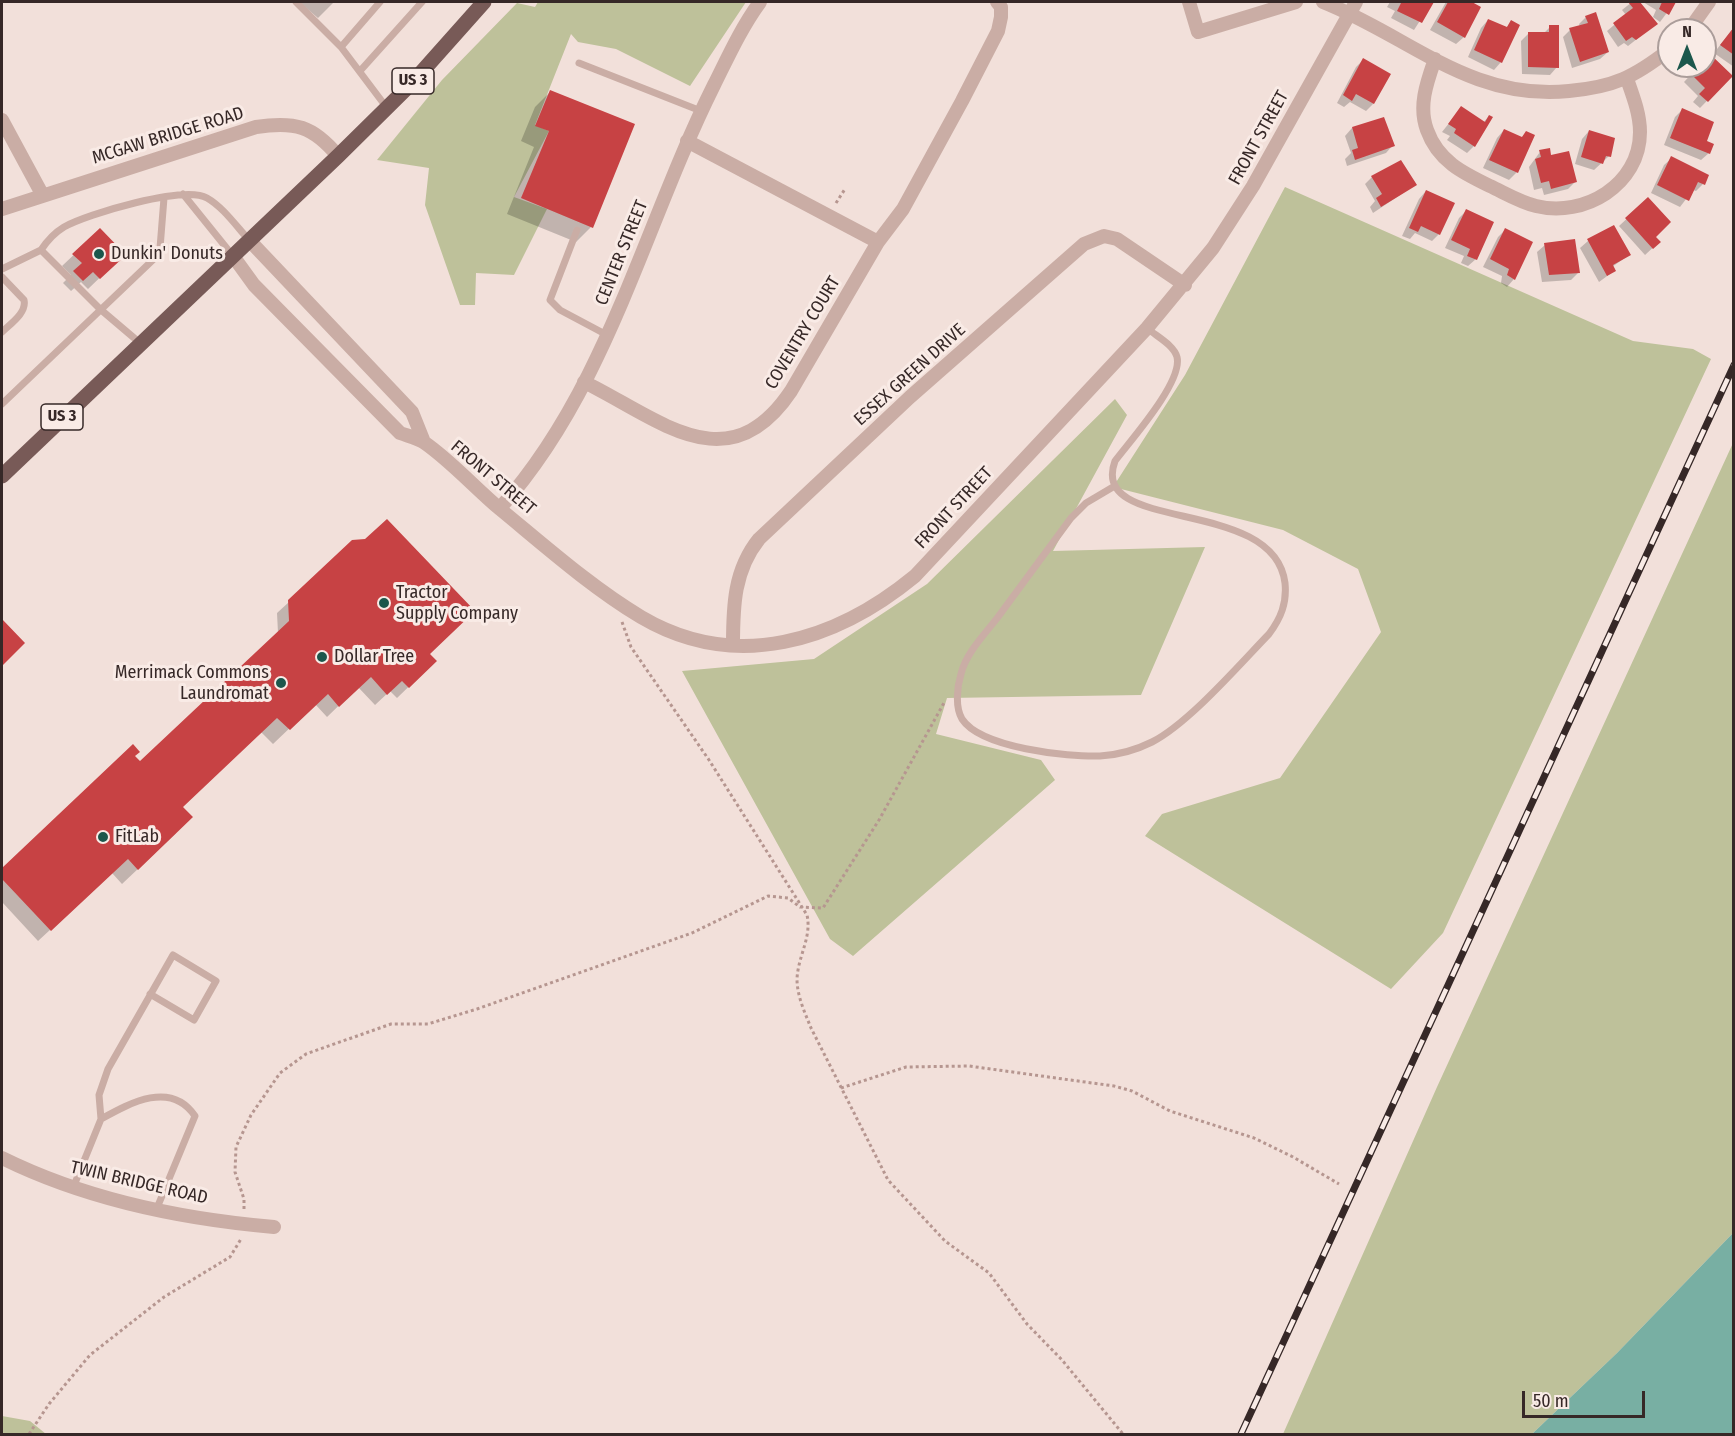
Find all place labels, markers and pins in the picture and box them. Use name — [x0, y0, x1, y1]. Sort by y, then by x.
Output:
place label: Dunkin' Donuts — [111, 243, 223, 265]
marker: Dunkin' Donuts — [92, 247, 106, 261]
place label: Tractor Supply Company — [396, 582, 518, 624]
marker: Tractor Supply Company — [377, 596, 391, 610]
place label: Dollar Tree — [334, 646, 414, 668]
marker: Dollar Tree — [315, 650, 329, 664]
place label: Merrimack Commons Laundromat — [115, 662, 269, 704]
marker: Merrimack Commons Laundromat — [274, 676, 288, 690]
place label: FitLab — [115, 826, 159, 848]
marker: FitLab — [96, 830, 110, 844]

